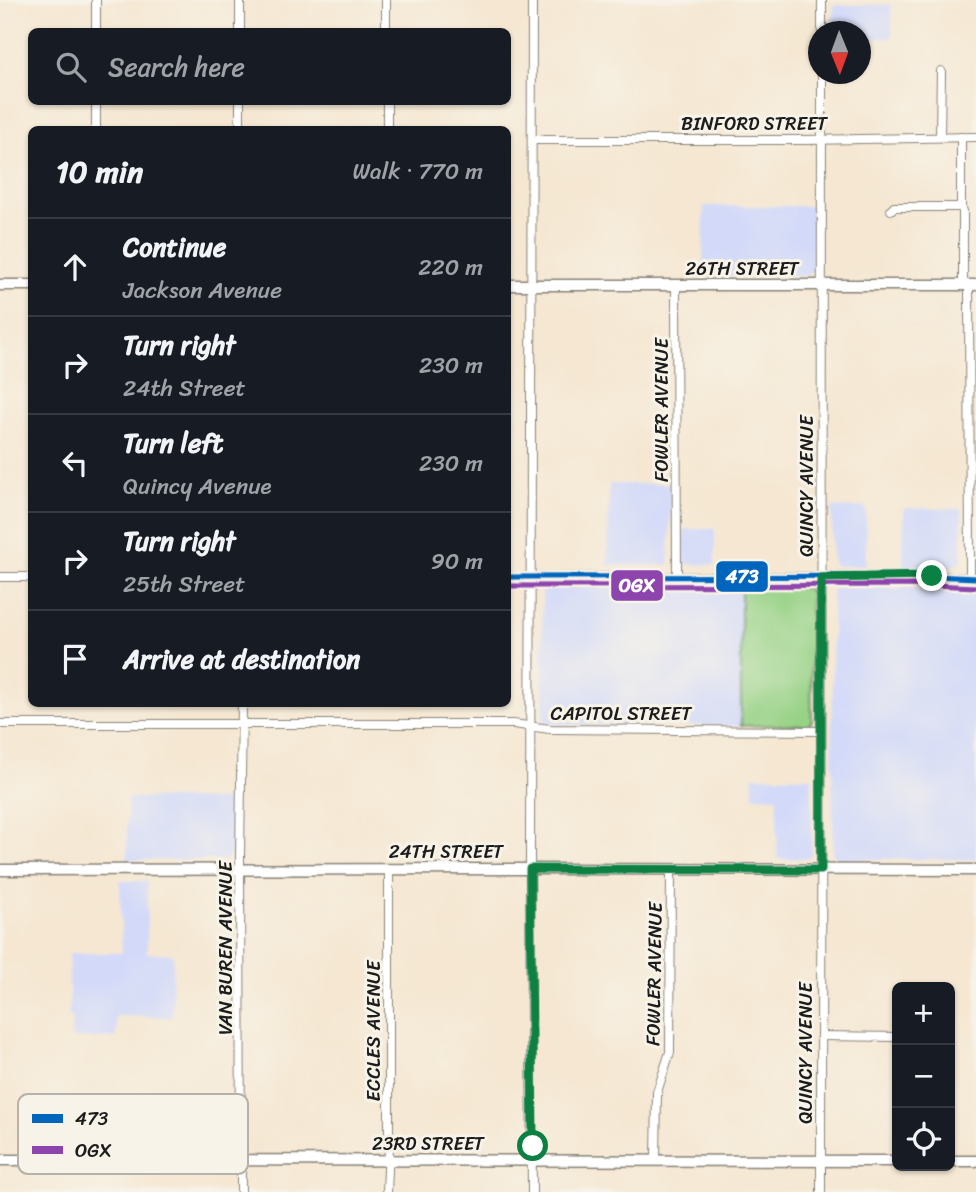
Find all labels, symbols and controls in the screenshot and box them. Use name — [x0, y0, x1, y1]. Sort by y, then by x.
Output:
north arrow — [808, 21, 871, 84]
search box — [28, 28, 511, 105]
text: Search here — [108, 44, 245, 90]
icon: search — [52, 48, 90, 86]
street label: BINFORD STREET — [681, 107, 829, 140]
text: 10 min — [56, 145, 143, 199]
text: Walk · 770 m — [352, 151, 483, 192]
text: Continue — [123, 224, 226, 270]
text: 220 m — [418, 247, 483, 288]
icon: ahead — [56, 248, 94, 286]
street label: 26TH STREET — [685, 252, 800, 285]
text: Jackson Avenue — [123, 270, 282, 311]
text: Turn right — [123, 322, 236, 368]
street label: FOWLER AVENUE — [645, 337, 678, 482]
text: 230 m — [419, 345, 483, 386]
icon: right — [56, 346, 94, 384]
text: 24th Street — [123, 368, 246, 409]
street label: QUINCY AVENUE — [790, 414, 823, 557]
text: Turn left — [123, 420, 223, 466]
text: 230 m — [419, 443, 483, 484]
icon: left — [56, 444, 94, 482]
text: Quincy Avenue — [123, 466, 272, 507]
text: Turn right — [123, 518, 236, 564]
text: 90 m — [431, 541, 483, 582]
icon: right — [56, 542, 94, 580]
line badge: 473 — [715, 560, 769, 593]
text: 473 — [724, 560, 759, 593]
route end — [916, 560, 947, 591]
text: 25th Street — [123, 564, 245, 605]
line badge: OGX — [610, 569, 664, 602]
text: OGX — [619, 569, 656, 602]
text: Arrive at destination — [123, 636, 360, 682]
icon: arrive — [56, 640, 94, 678]
street label: CAPITOL STREET — [551, 697, 692, 730]
street label: 24TH STREET — [389, 835, 505, 868]
street label: VAN BUREN AVENUE — [209, 859, 242, 1035]
street label: FOWLER AVENUE — [636, 900, 672, 1046]
street label: ECCLES AVENUE — [357, 959, 390, 1101]
street label: QUINCY AVENUE — [789, 981, 822, 1124]
map controls — [892, 982, 955, 1171]
button: + — [892, 982, 955, 1045]
button: − — [892, 1045, 955, 1108]
legend — [18, 1094, 248, 1174]
text: 473 — [75, 1102, 109, 1135]
button: locate — [892, 1108, 955, 1171]
street label: 23RD STREET — [372, 1127, 486, 1160]
route start — [517, 1130, 548, 1161]
text: OGX — [75, 1134, 112, 1167]

